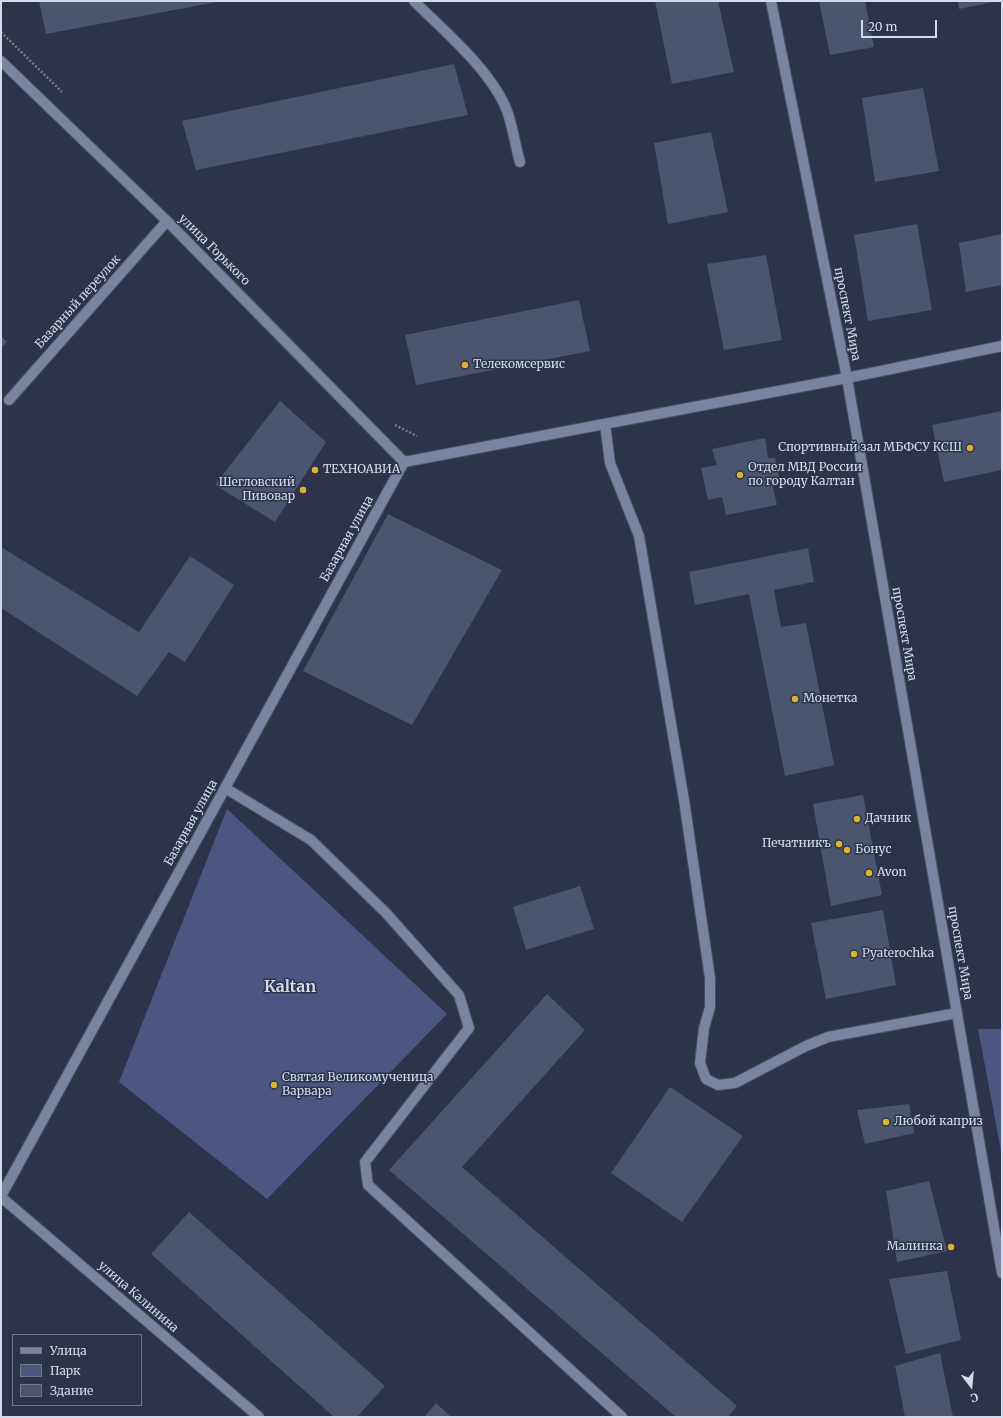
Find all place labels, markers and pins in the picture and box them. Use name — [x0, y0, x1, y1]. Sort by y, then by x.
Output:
place label: Телекомсервис — [473, 358, 565, 372]
marker: Телекомсервис — [460, 360, 470, 370]
place label: Спортивный зал МБФСУ КСШ — [778, 441, 962, 455]
marker: Спортивный зал МБФСУ КСШ — [965, 443, 975, 453]
place label: Отдел МВД России по городу Калтан — [748, 461, 862, 489]
place label: ТЕХНОАВИА — [323, 463, 400, 477]
marker: ТЕХНОАВИА — [310, 465, 320, 475]
marker: Отдел МВД России по городу Калтан — [735, 470, 745, 480]
place label: Шегловский Пивовар — [218, 476, 295, 504]
marker: Шегловский Пивовар — [298, 485, 308, 495]
place label: Монетка — [803, 692, 857, 706]
marker: Монетка — [790, 694, 800, 704]
place label: Дачник — [865, 812, 911, 826]
marker: Дачник — [852, 814, 862, 824]
place label: Печатникъ — [762, 837, 831, 851]
marker: Печатникъ — [834, 839, 844, 849]
place label: Бонус — [855, 843, 891, 857]
marker: Бонус — [842, 845, 852, 855]
place label: Avon — [877, 866, 906, 880]
marker: Avon — [864, 868, 874, 878]
place label: Pyaterochka — [862, 947, 934, 961]
marker: Pyaterochka — [849, 949, 859, 959]
place label: Святая Великомученица Варвара — [282, 1071, 433, 1099]
marker: Святая Великомученица Варвара — [269, 1080, 279, 1090]
place label: Любой каприз — [894, 1115, 983, 1129]
marker: Любой каприз — [881, 1117, 891, 1127]
place label: Малинка — [887, 1240, 943, 1254]
marker: Малинка — [946, 1242, 956, 1252]

